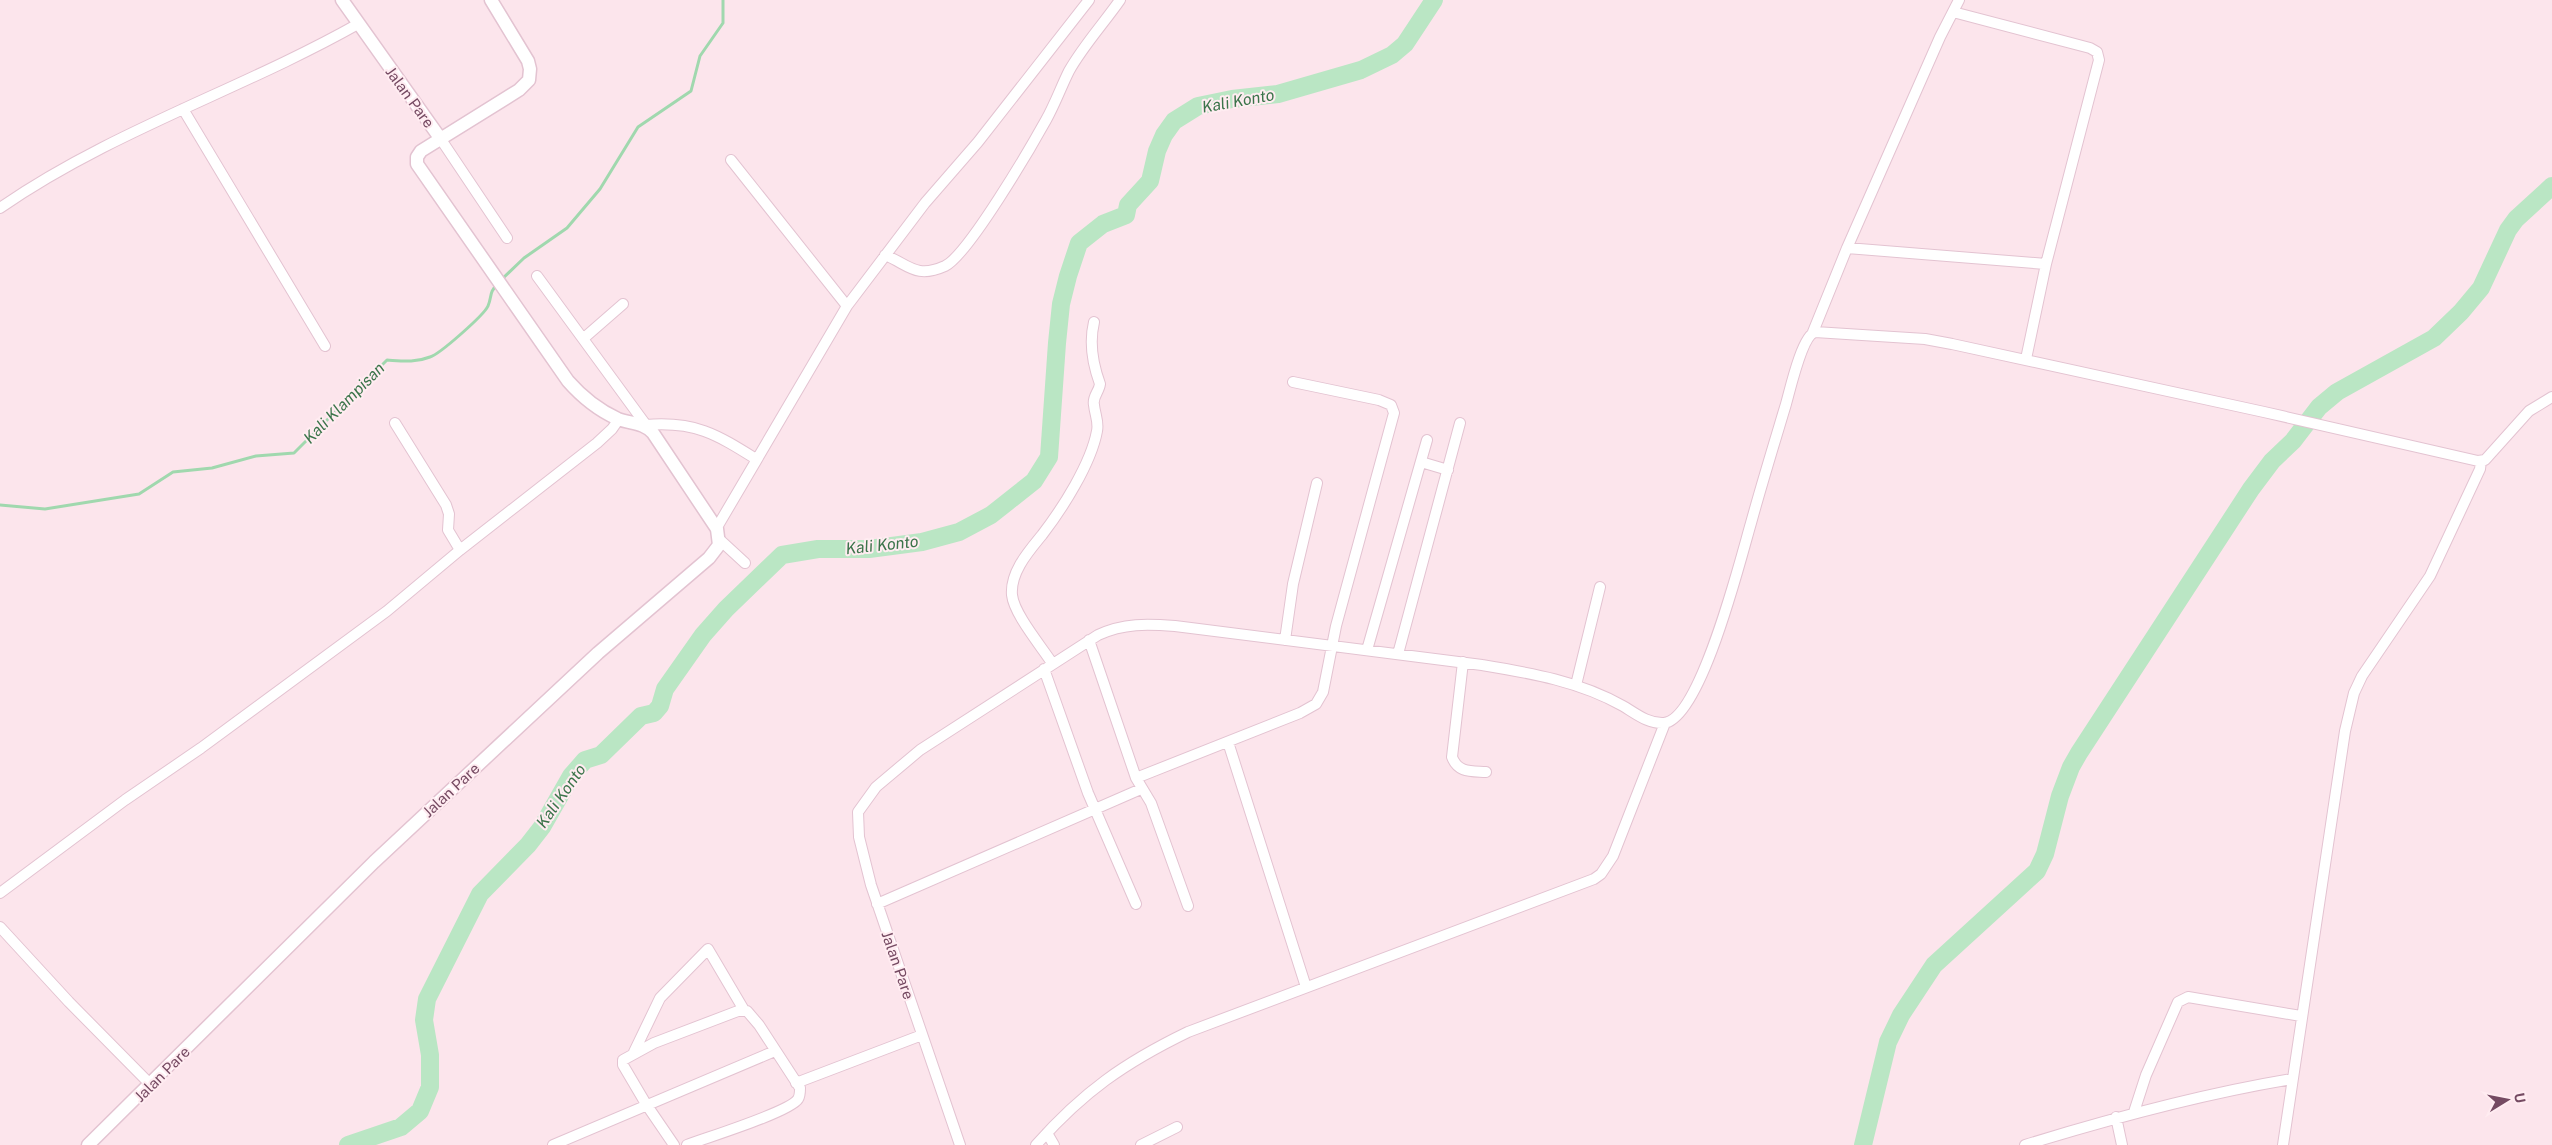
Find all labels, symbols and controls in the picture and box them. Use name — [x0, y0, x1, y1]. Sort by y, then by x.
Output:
street label: Jalan Pare — [382, 63, 438, 131]
water label: Kali Konto — [1200, 85, 1276, 117]
water label: Kali Klampisan — [300, 358, 389, 447]
water label: Kali Konto — [845, 532, 920, 558]
street label: Jalan Pare — [419, 760, 483, 820]
water label: Kali Konto — [532, 760, 590, 831]
street label: Jalan Pare — [878, 929, 918, 1001]
street label: Jalan Pare — [131, 1043, 193, 1105]
north arrow — [2482, 1075, 2532, 1125]
text: U — [2511, 1091, 2529, 1104]

